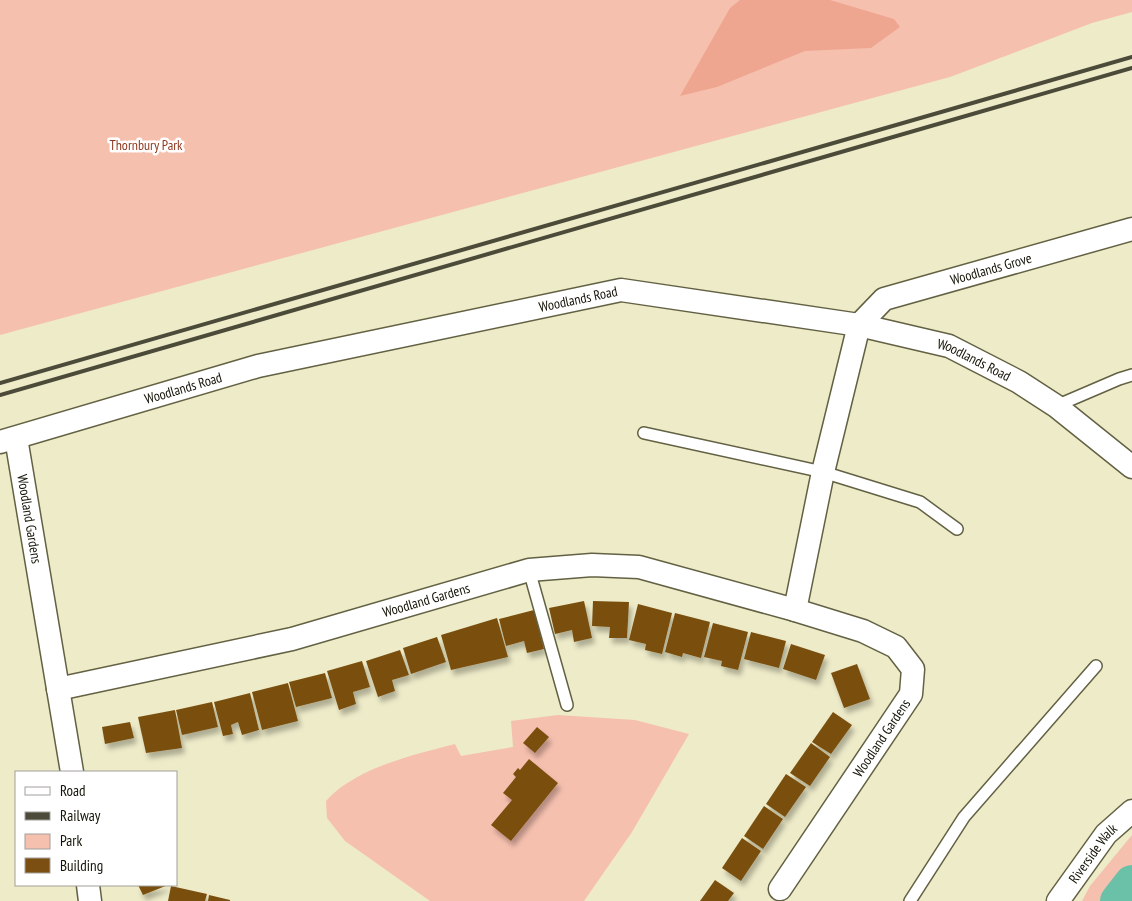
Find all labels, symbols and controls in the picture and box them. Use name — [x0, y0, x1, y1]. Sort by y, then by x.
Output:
park label: Thornbury Park — [109, 136, 183, 154]
street label: Woodlands Grove — [948, 249, 1034, 289]
street label: Woodlands Road — [537, 282, 619, 316]
street label: Woodlands Road — [936, 335, 1014, 385]
street label: Woodlands Road — [142, 368, 224, 408]
street label: Woodland Gardens — [13, 473, 46, 565]
street label: Woodland Gardens — [380, 579, 472, 621]
street label: Woodland Gardens — [849, 695, 914, 780]
legend — [15, 771, 178, 886]
text: Road — [60, 781, 86, 800]
text: Railway — [60, 806, 101, 825]
street label: Riverside Walk — [1065, 819, 1121, 887]
text: Park — [60, 831, 82, 850]
text: Building — [60, 856, 103, 875]

